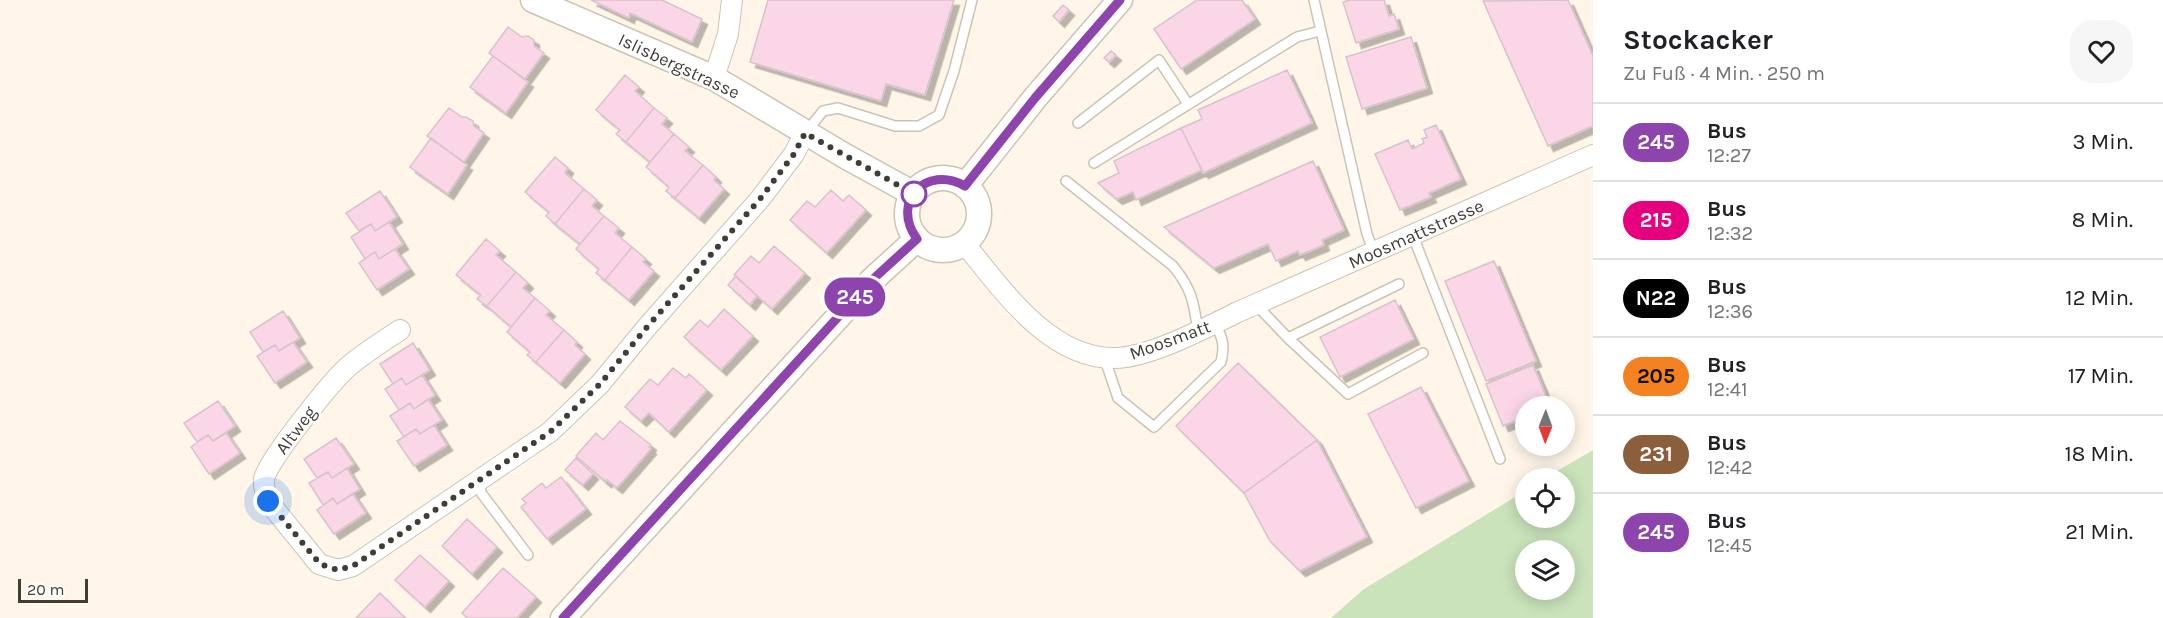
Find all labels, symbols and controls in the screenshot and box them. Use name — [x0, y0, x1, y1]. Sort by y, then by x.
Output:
button: heart — [2070, 20, 2133, 83]
text: Stockacker — [1623, 23, 1773, 56]
street label: Islisbergstrasse — [615, 28, 743, 104]
text: Zu Fuß · 4 Min. · 250 m — [1623, 62, 1825, 85]
text: Bus — [1707, 118, 1747, 144]
text: 3 Min. — [2072, 129, 2133, 155]
text: 245 — [1637, 130, 1675, 154]
text: 12:27 — [1707, 144, 1751, 167]
unlabelled marker — [901, 181, 927, 207]
street label: Moosmattstrasse — [1345, 194, 1487, 274]
text: Bus — [1707, 196, 1747, 222]
text: 8 Min. — [2072, 207, 2133, 233]
text: 215 — [1640, 208, 1672, 232]
text: 12:32 — [1707, 222, 1753, 245]
text: Bus — [1707, 274, 1747, 300]
line badge: 245 — [820, 278, 890, 316]
text: 245 — [836, 285, 874, 309]
text: 12 Min. — [2065, 285, 2133, 311]
text: N22 — [1636, 286, 1676, 310]
text: 12:36 — [1707, 300, 1753, 323]
street label: Moosmatt — [1126, 315, 1214, 365]
text: Bus — [1707, 352, 1747, 378]
text: 17 Min. — [2068, 363, 2133, 389]
text: 205 — [1637, 364, 1675, 388]
text: 12:41 — [1707, 378, 1748, 401]
north arrow — [1515, 396, 1575, 456]
map controls — [1515, 396, 1575, 600]
street label: Altweg — [271, 402, 321, 458]
text: Bus — [1707, 430, 1747, 456]
text: 18 Min. — [2065, 441, 2133, 467]
text: 231 — [1639, 442, 1673, 466]
text: 12:42 — [1707, 456, 1753, 479]
button: locate — [1515, 468, 1575, 528]
your location — [253, 486, 283, 516]
text: Bus — [1707, 508, 1747, 534]
text: 21 Min. — [2065, 519, 2133, 545]
text: 245 — [1637, 520, 1675, 544]
text: 12:45 — [1707, 534, 1752, 557]
button: layers — [1515, 540, 1575, 600]
scale bar — [18, 576, 88, 604]
text: 20 m — [27, 580, 65, 599]

